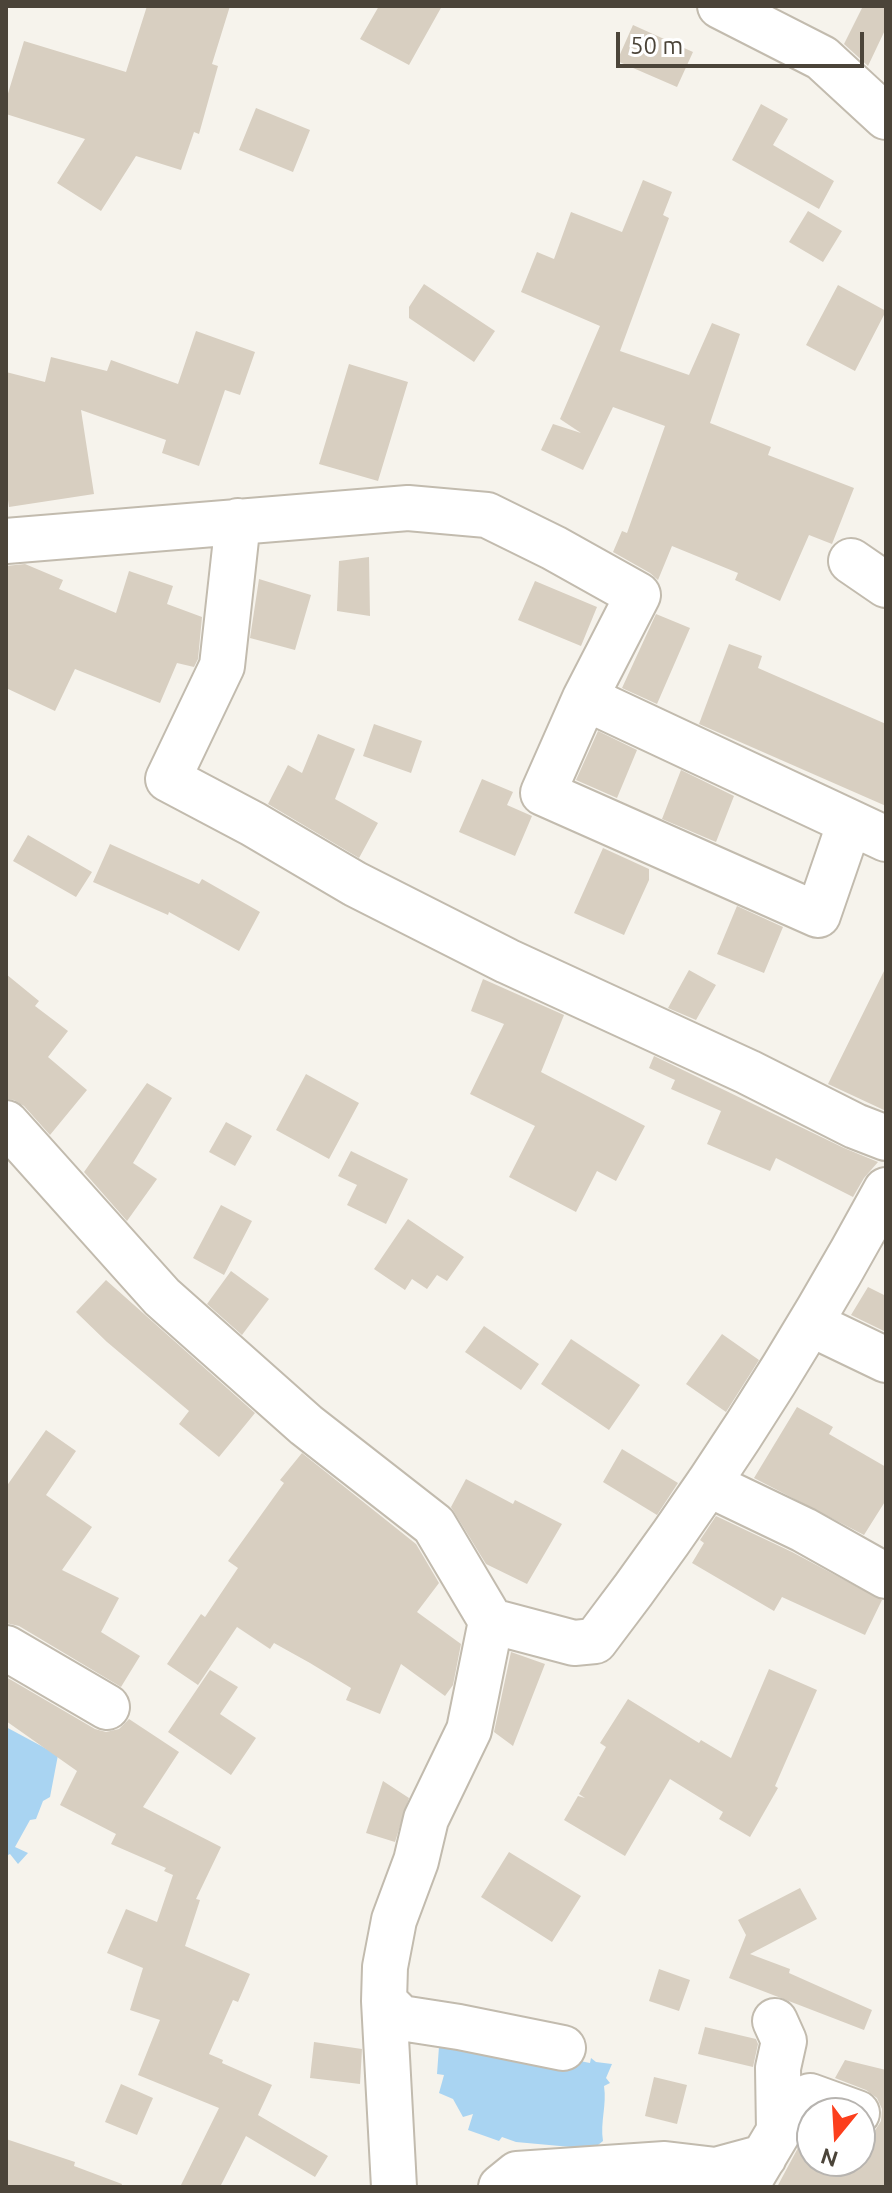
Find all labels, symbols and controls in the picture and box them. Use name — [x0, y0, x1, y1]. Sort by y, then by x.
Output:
scale bar — [620, 16, 868, 66]
text: 50 m — [630, 32, 683, 59]
north arrow — [796, 2097, 876, 2177]
text: N — [817, 2144, 841, 2173]

